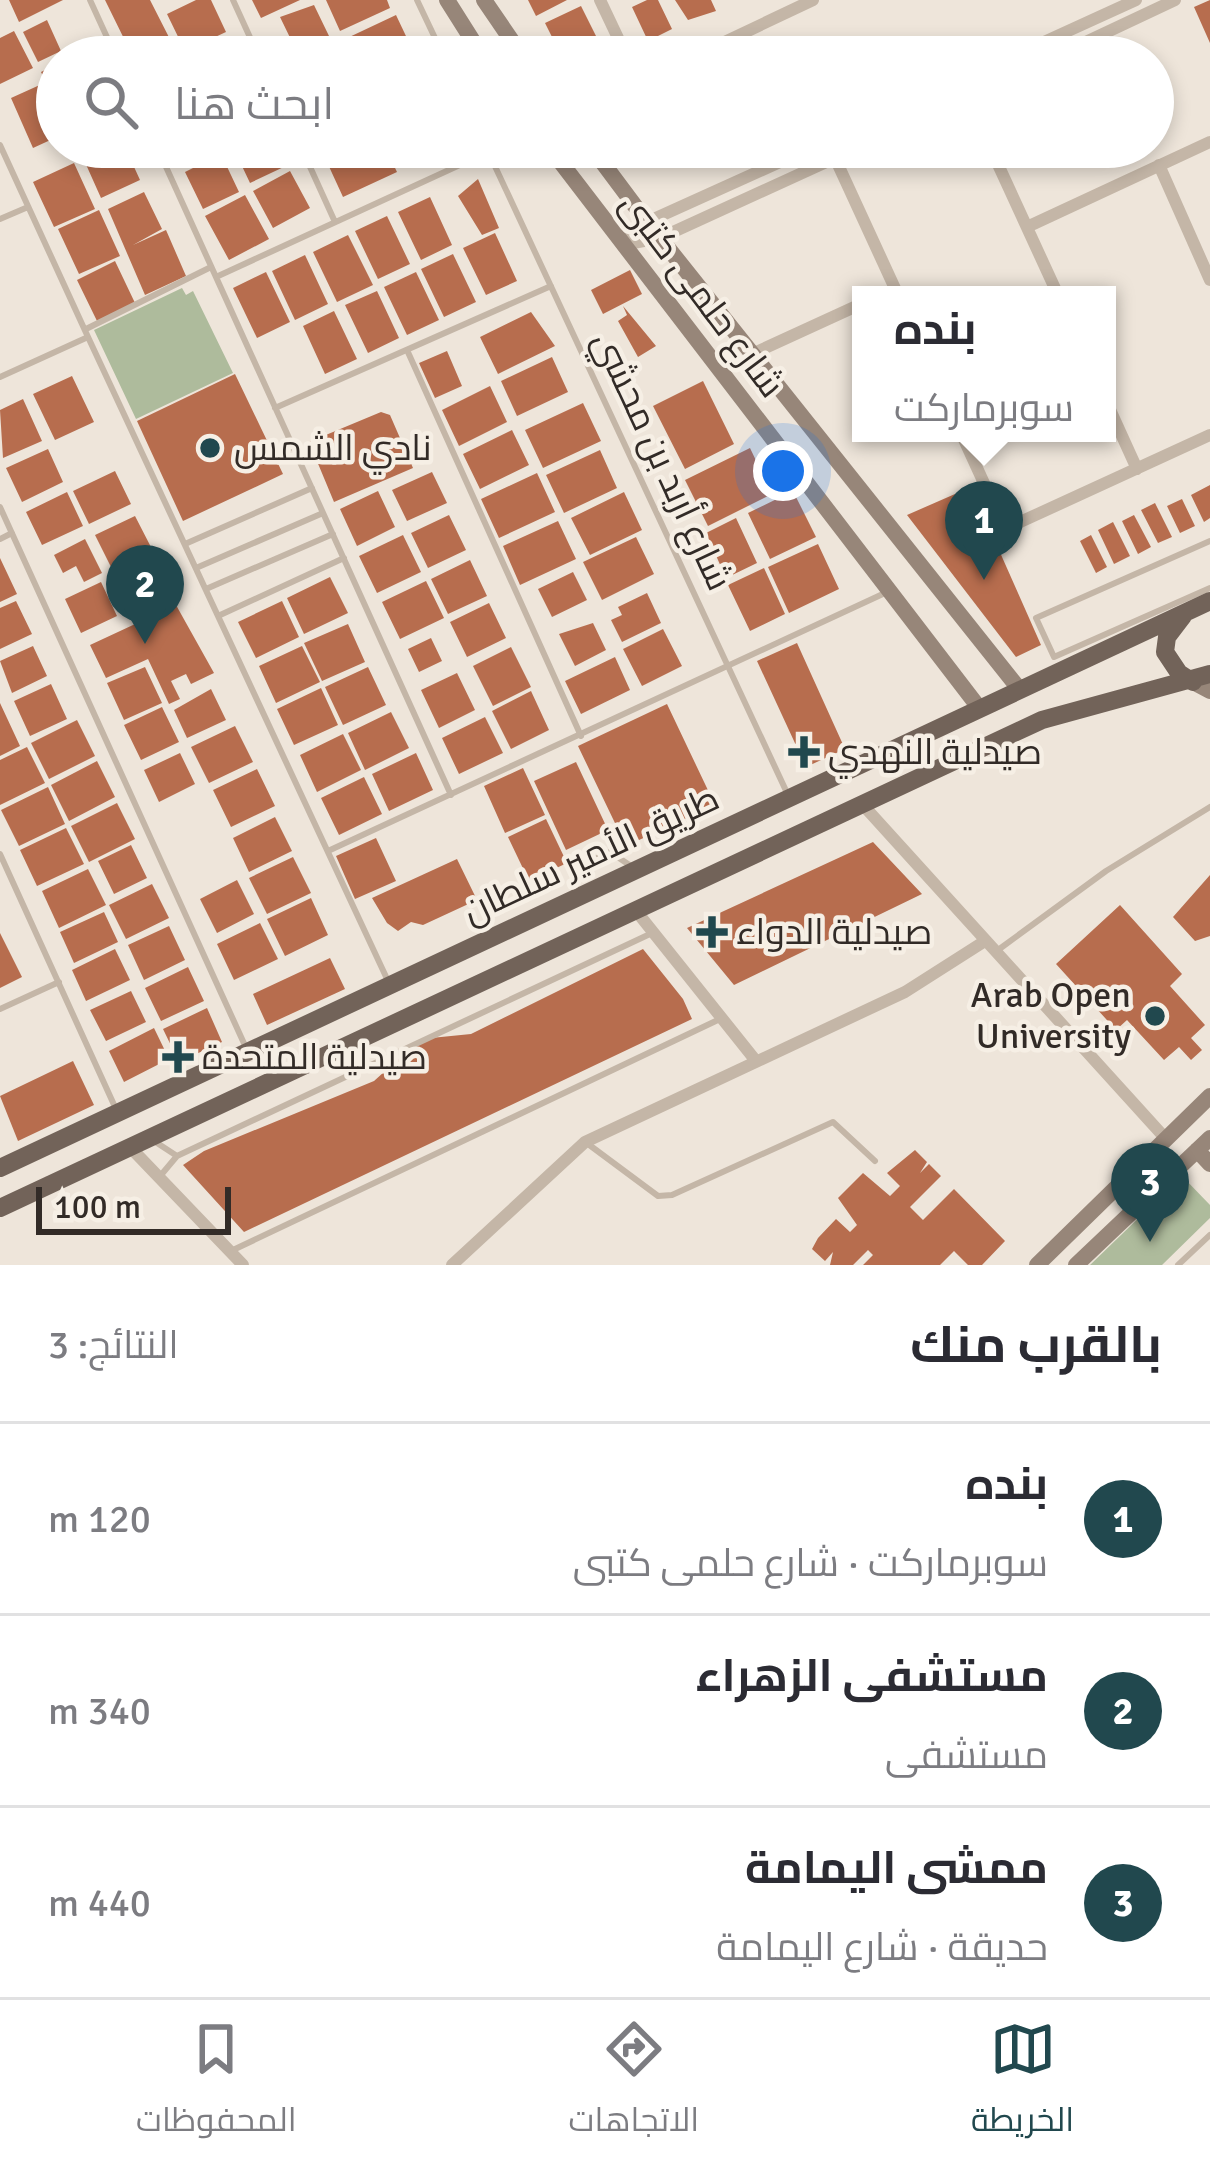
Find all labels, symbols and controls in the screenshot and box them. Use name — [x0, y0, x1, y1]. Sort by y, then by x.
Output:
search box — [36, 36, 1174, 168]
icon: search — [78, 69, 144, 135]
text: ابحث هنا — [174, 77, 334, 132]
street label: شارع حلمى كتبى — [609, 183, 794, 407]
popup — [852, 286, 1116, 442]
text: بنده — [894, 302, 977, 357]
street label: شارع أربد بن محشي — [580, 324, 743, 599]
text: سوبرماركت — [894, 384, 1074, 432]
place label: نادي الشمس — [234, 426, 432, 475]
marker: نادي الشمس — [197, 435, 223, 461]
your location — [753, 441, 813, 501]
pin: 1 — [945, 481, 1023, 580]
pin: 2 — [106, 545, 184, 644]
place label: صيدلية النهدي — [828, 730, 1042, 779]
marker: صيدلية النهدي — [791, 739, 817, 765]
street label: طريق الأمير سلطان — [456, 776, 726, 934]
place label: صيدلية الدواء — [736, 910, 932, 955]
marker: صيدلية الدواء — [699, 919, 725, 945]
place label: Arab Open University — [970, 973, 1131, 1059]
marker: Arab Open University — [1142, 1003, 1168, 1029]
place label: صيدلية المتحدة — [202, 1035, 427, 1080]
marker: صيدلية المتحدة — [165, 1044, 191, 1070]
pin: 3 — [1111, 1143, 1189, 1242]
scale bar — [36, 1181, 231, 1234]
text: 100 m — [54, 1187, 141, 1228]
text: بالقرب منك — [910, 1314, 1162, 1377]
text: النتائج: 3 — [48, 1321, 179, 1369]
text: بنده — [965, 1457, 1048, 1512]
text: 120 m — [48, 1495, 151, 1543]
text: 1 — [1112, 1495, 1134, 1543]
text: سوبرماركت · شارع حلمى كتبى — [573, 1539, 1048, 1587]
text: مستشفى الزهراء — [695, 1649, 1048, 1704]
text: 340 m — [48, 1687, 151, 1735]
text: 2 — [1112, 1687, 1134, 1735]
text: مستشفى — [885, 1731, 1048, 1779]
text: ممشى اليمامة — [745, 1841, 1048, 1896]
text: 440 m — [48, 1879, 151, 1927]
text: 3 — [1112, 1879, 1134, 1927]
text: حديقة · شارع اليمامة — [716, 1923, 1048, 1971]
tab: المحفوظات — [136, 2016, 297, 2150]
tab: الاتجاهات — [568, 2016, 699, 2150]
tab: الخريطة — [971, 2016, 1074, 2150]

